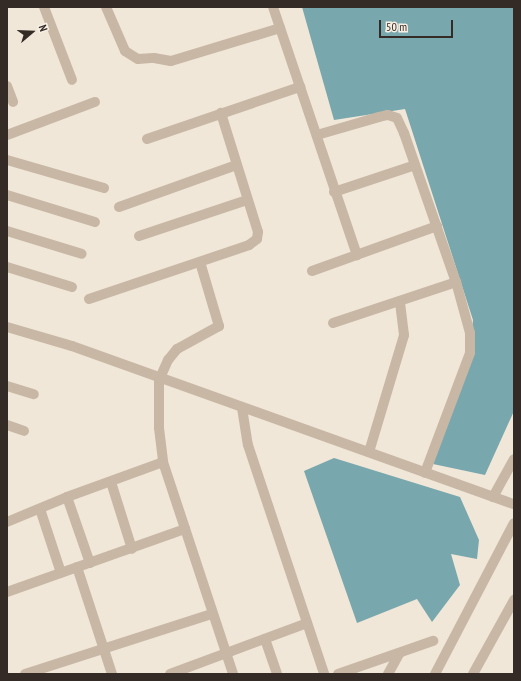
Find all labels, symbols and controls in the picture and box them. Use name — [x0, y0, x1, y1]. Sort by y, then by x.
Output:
north arrow — [12, 12, 52, 52]
scale bar — [381, 12, 455, 38]
text: 50 m — [386, 19, 407, 34]
text: N — [36, 23, 51, 33]

